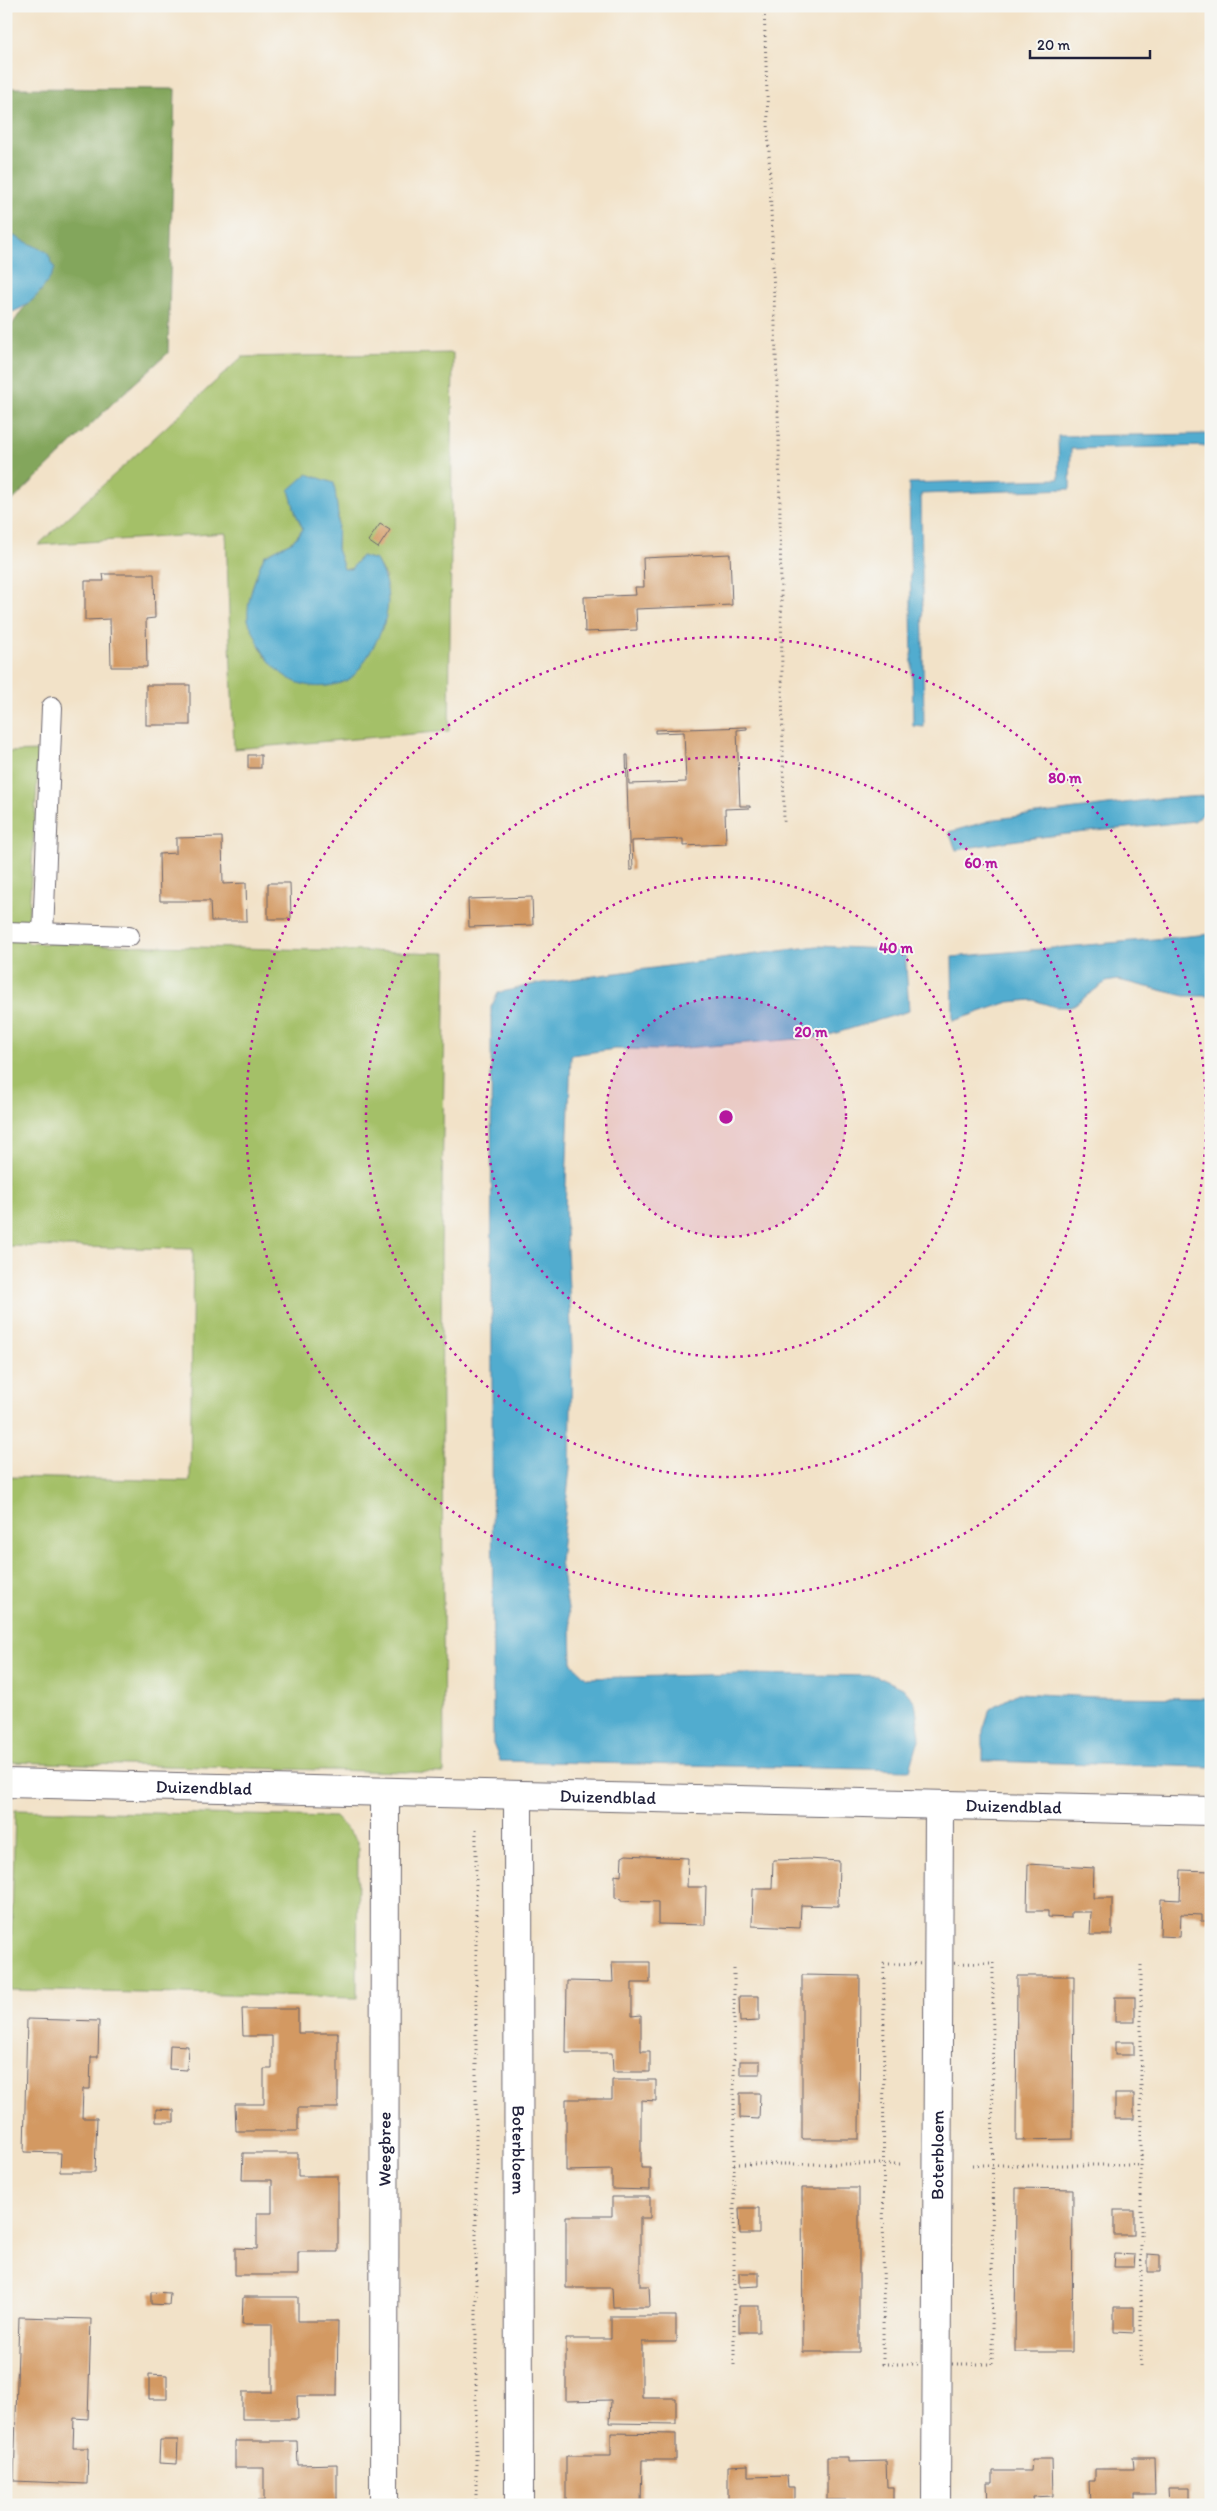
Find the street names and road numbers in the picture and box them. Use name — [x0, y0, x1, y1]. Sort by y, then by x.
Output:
street label: Duizendblad — [155, 1775, 253, 1800]
street label: Duizendblad — [559, 1785, 657, 1809]
street label: Duizendblad — [965, 1794, 1062, 1819]
street label: Boterbloem — [507, 2105, 530, 2195]
street label: Boterbloem — [926, 2110, 949, 2200]
street label: Weegbree — [373, 2111, 396, 2187]

